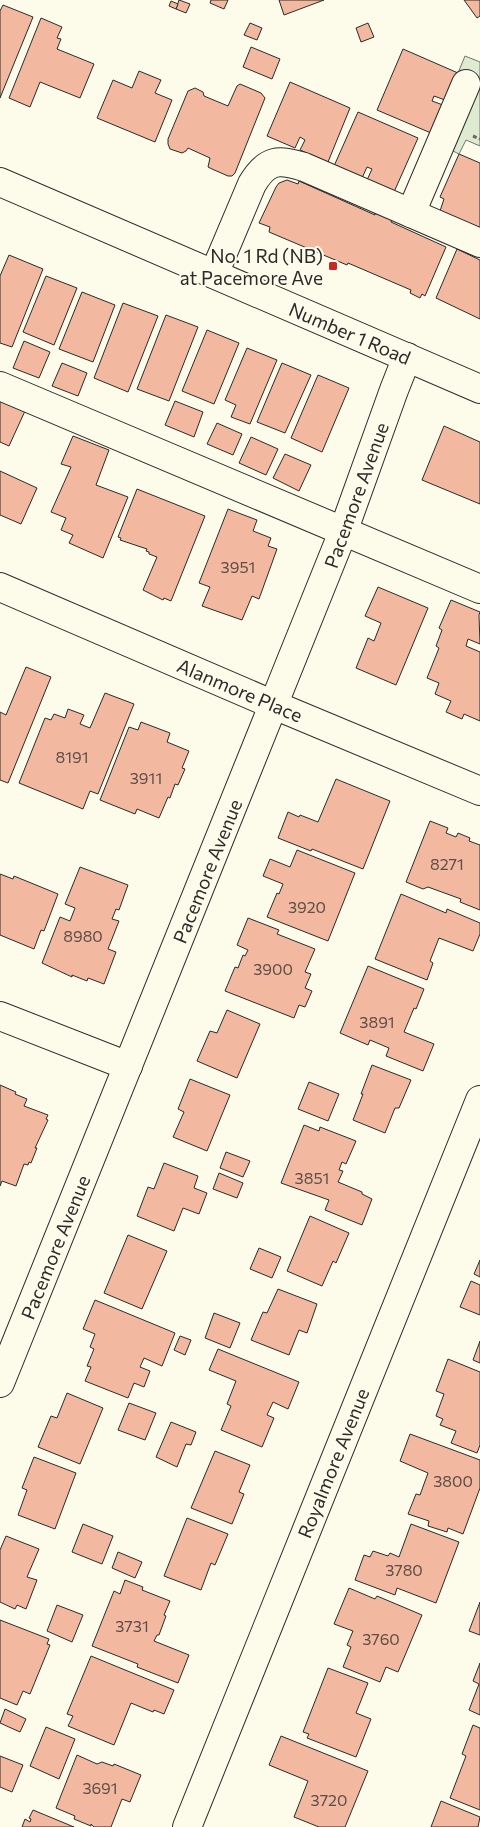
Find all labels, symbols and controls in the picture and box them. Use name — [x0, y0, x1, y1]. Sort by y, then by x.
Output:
place label: No. 1 Rd (NB) at Pacemore Ave — [180, 244, 323, 289]
marker: No. 1 Rd (NB) at Pacemore Ave — [327, 260, 339, 272]
street label: Number 1 Road — [286, 297, 414, 369]
street label: Pacemore Avenue — [319, 419, 393, 571]
house number: 3951 — [221, 557, 255, 576]
street label: Alanmore Place — [174, 653, 306, 727]
house number: 8191 — [55, 747, 89, 766]
house number: 3911 — [130, 768, 162, 787]
street label: Pacemore Avenue — [168, 796, 246, 946]
house number: 8271 — [430, 854, 464, 873]
house number: 3920 — [288, 897, 326, 916]
house number: 8980 — [63, 926, 103, 945]
house number: 3900 — [253, 959, 293, 978]
house number: 3891 — [359, 1012, 395, 1031]
house number: 3851 — [295, 1168, 329, 1187]
street label: Pacemore Avenue — [16, 1172, 94, 1322]
street label: Royalmore Avenue — [292, 1385, 374, 1541]
house number: 3800 — [433, 1471, 473, 1490]
house number: 3780 — [385, 1560, 423, 1579]
house number: 3731 — [115, 1616, 149, 1635]
house number: 3760 — [362, 1629, 400, 1648]
house number: 3691 — [82, 1778, 118, 1797]
house number: 3720 — [311, 1790, 347, 1809]

